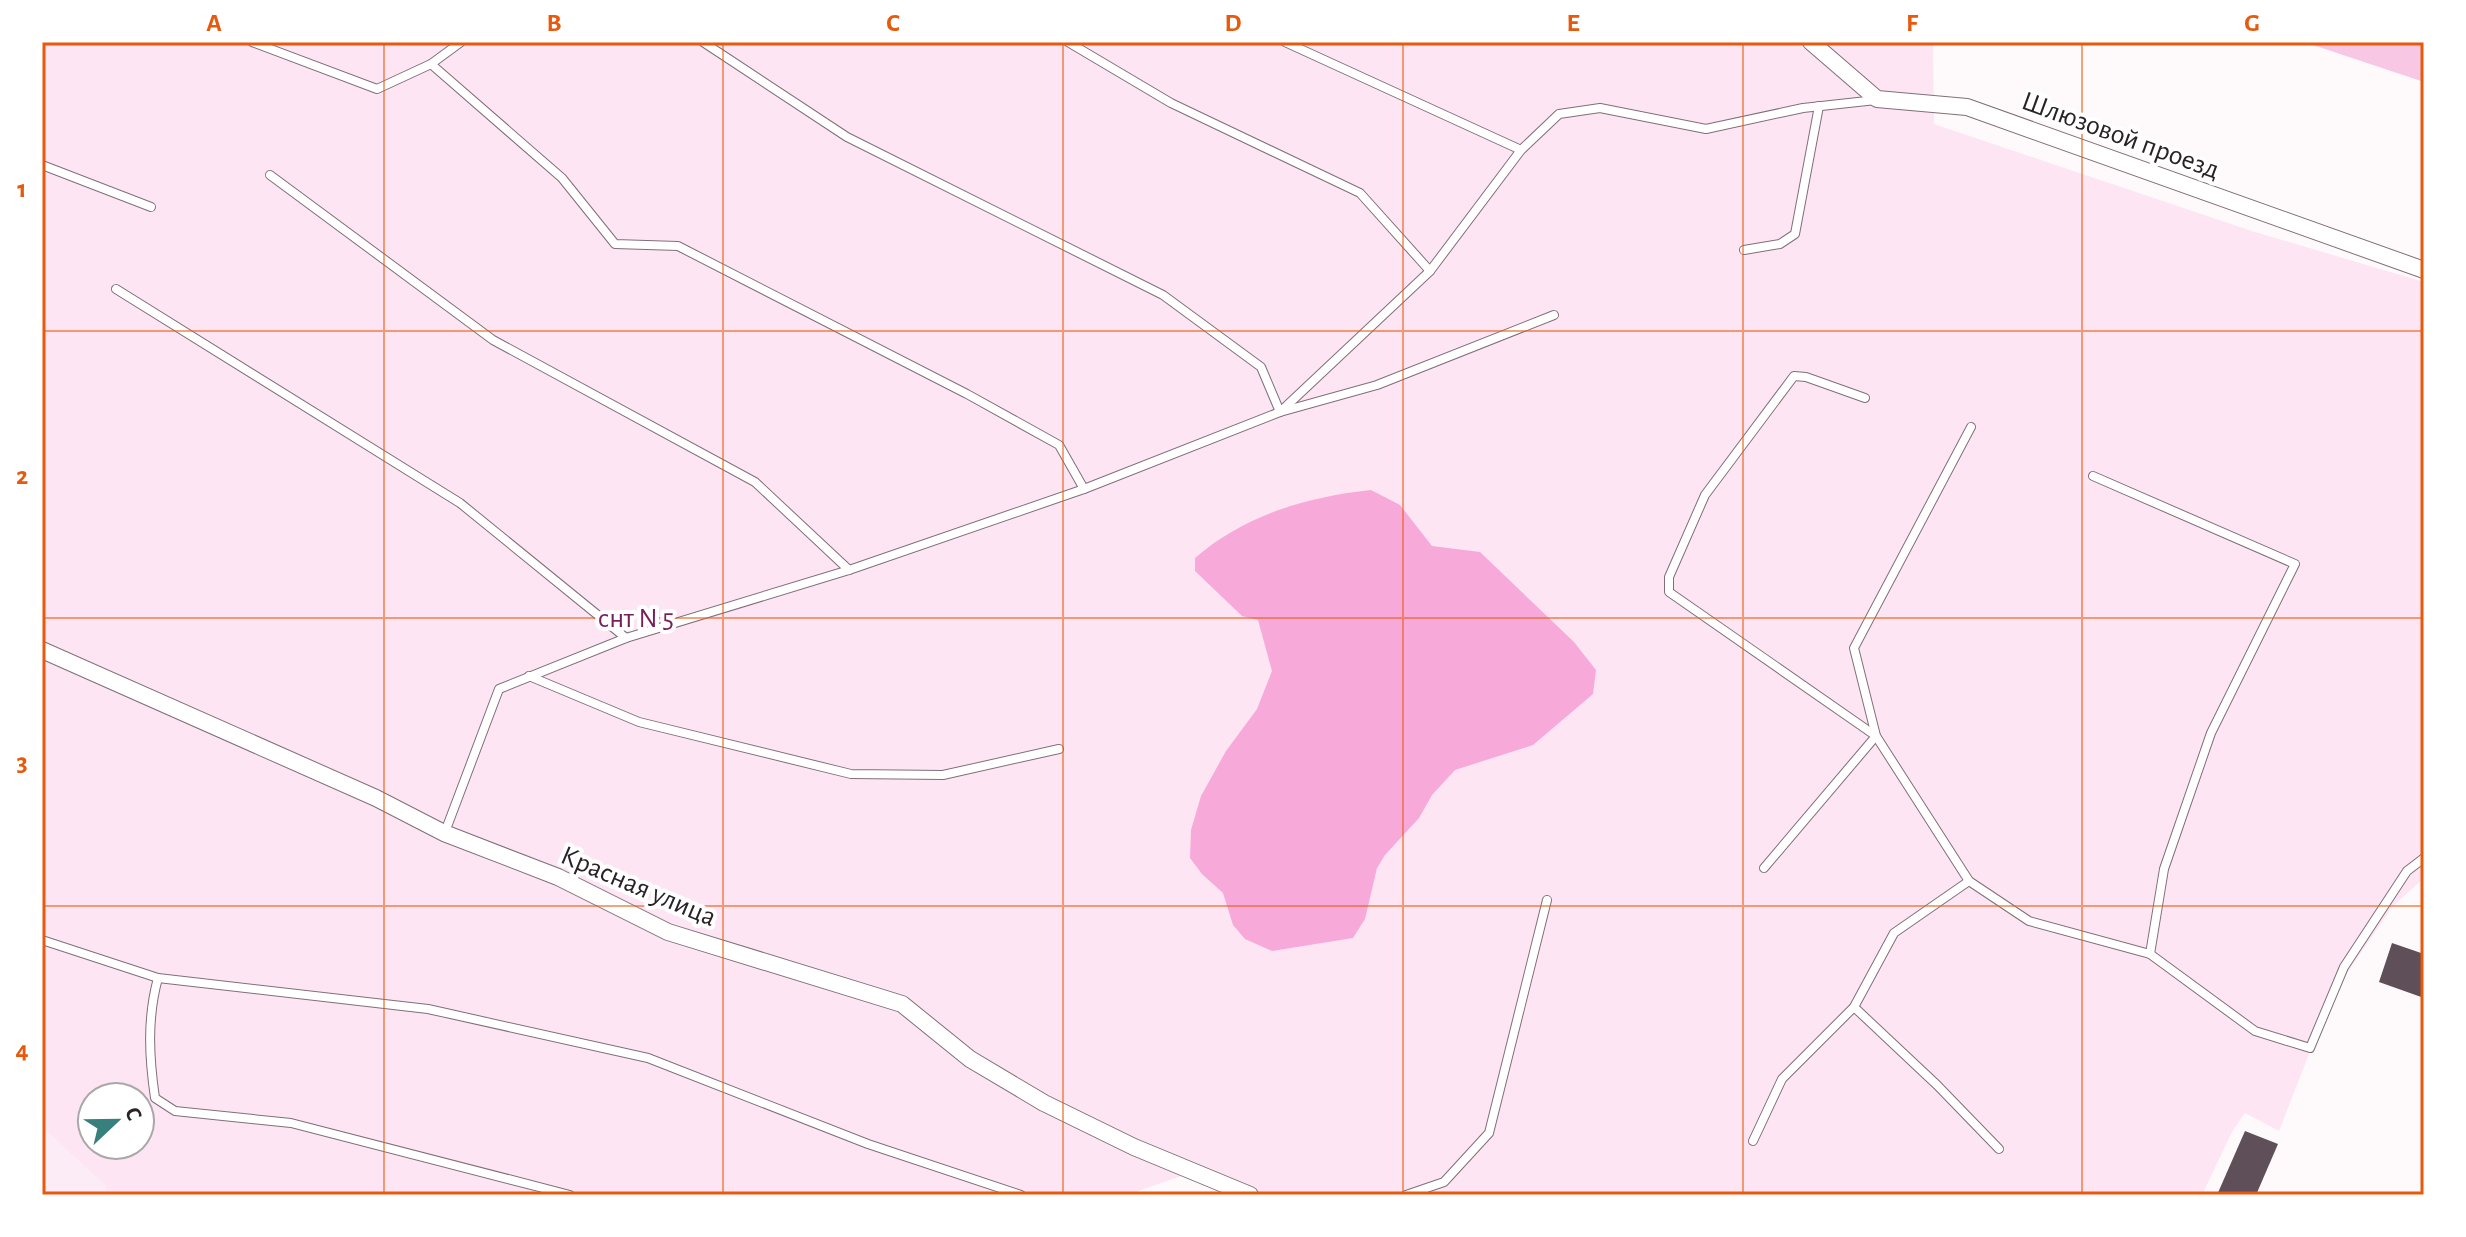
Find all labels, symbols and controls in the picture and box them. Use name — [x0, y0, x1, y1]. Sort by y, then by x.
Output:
text: A — [206, 10, 222, 36]
text: B — [546, 10, 562, 36]
text: C — [886, 10, 900, 36]
text: D — [1224, 10, 1242, 36]
text: E — [1566, 10, 1580, 36]
text: F — [1906, 10, 1919, 36]
text: G — [2244, 10, 2260, 36]
street label: Шлюзовой проезд — [2018, 87, 2223, 185]
text: 1 — [17, 176, 27, 202]
text: 2 — [16, 463, 28, 489]
park label: снт N 5 — [598, 605, 674, 633]
text: 3 — [16, 750, 28, 776]
street label: Красная улица — [556, 842, 720, 932]
text: 4 — [15, 1037, 29, 1063]
north arrow — [76, 1081, 156, 1161]
text: С — [121, 1104, 146, 1124]

